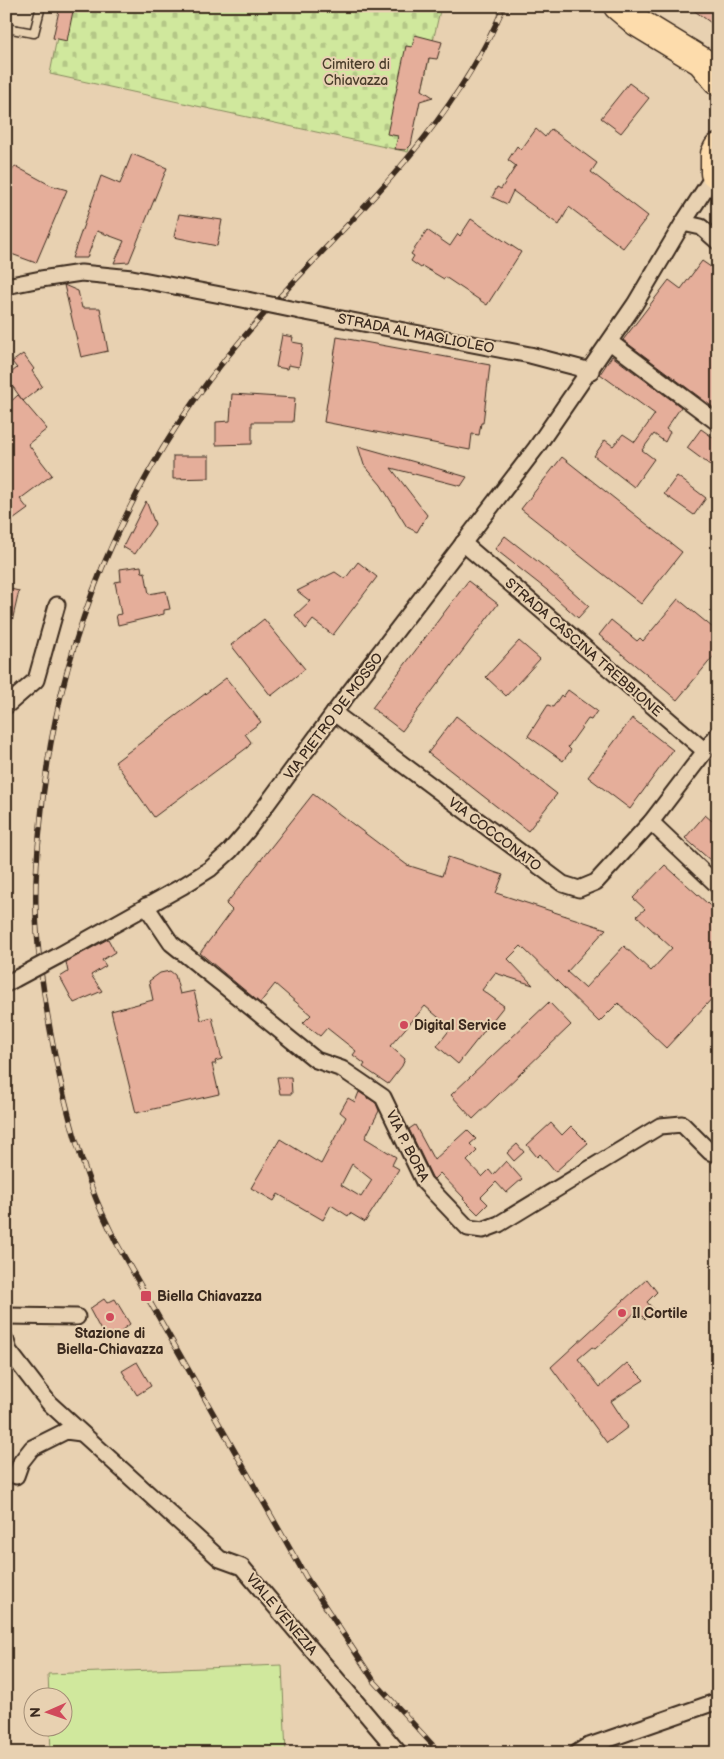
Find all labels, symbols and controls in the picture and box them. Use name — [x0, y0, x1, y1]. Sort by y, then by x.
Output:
park label: Cimitero di Chiavazza — [322, 56, 390, 89]
street label: STRADA AL MAGLIOLEO — [336, 310, 496, 357]
street label: STRADA CASCINA TREBBIONE — [502, 575, 666, 720]
street label: VIA PIETRO DE MOSSO — [280, 649, 387, 783]
street label: VIA COCCONATO — [445, 794, 545, 875]
place label: Digital Service — [414, 1017, 506, 1034]
marker: Digital Service — [398, 1019, 410, 1031]
street label: VIA P. BORA — [382, 1108, 433, 1185]
place label: Biella Chiavazza — [157, 1288, 262, 1305]
marker: Biella Chiavazza — [139, 1289, 153, 1303]
place label: Il Cortile — [632, 1305, 687, 1322]
marker: Il Cortile — [616, 1307, 628, 1319]
marker: Stazione di Biella-Chiavazza — [104, 1311, 116, 1323]
place label: Stazione di Biella-Chiavazza — [56, 1325, 164, 1358]
street label: VIALE VENEZIA — [243, 1570, 321, 1659]
north arrow — [22, 1686, 72, 1736]
text: N — [27, 1707, 44, 1718]

